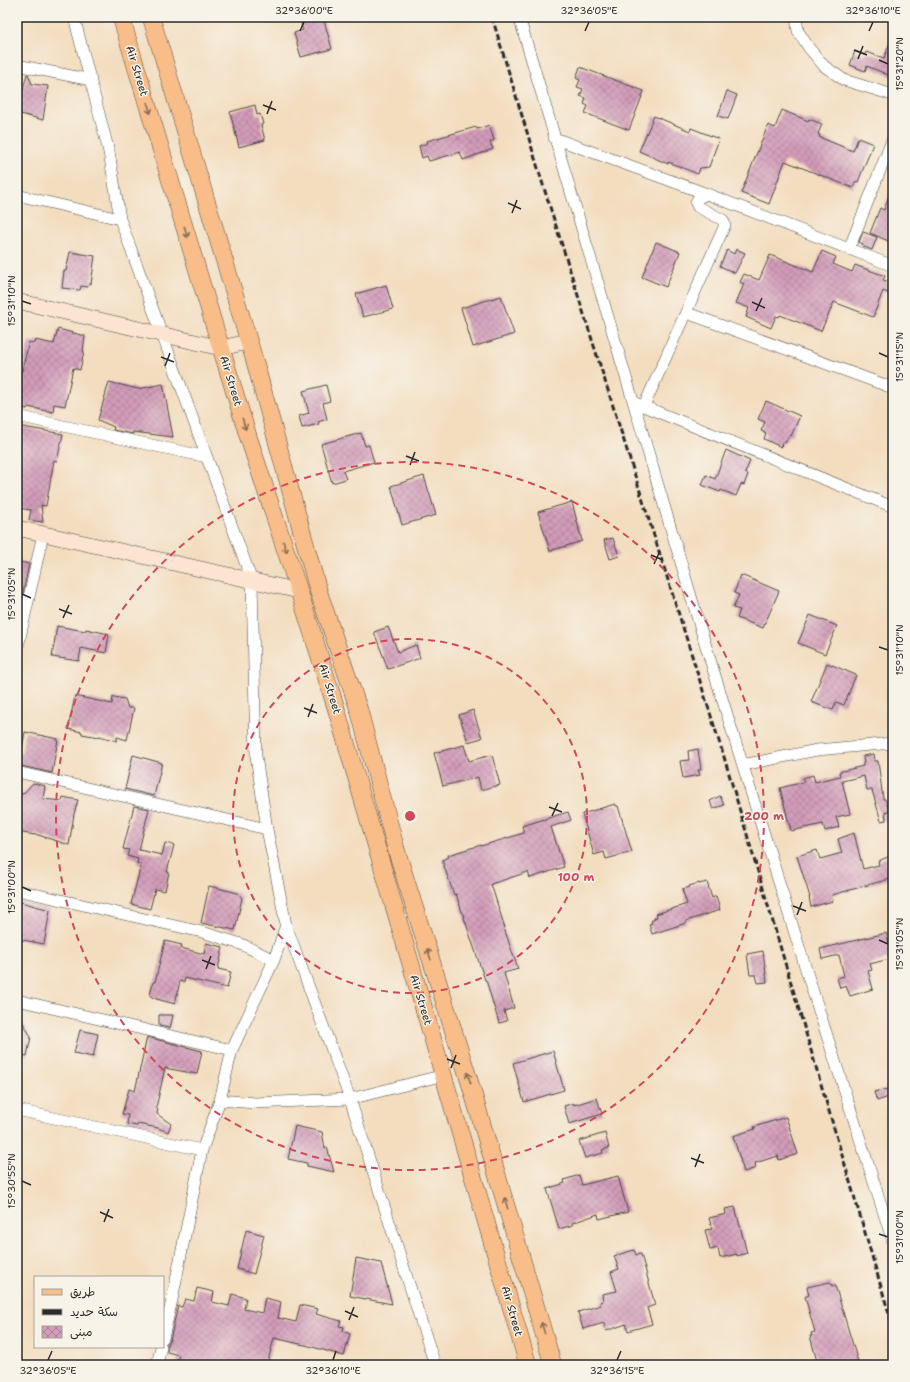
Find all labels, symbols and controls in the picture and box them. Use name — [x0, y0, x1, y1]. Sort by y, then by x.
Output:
text: 32°36'00"E — [275, 4, 333, 17]
text: 32°36'05"E — [560, 4, 618, 17]
text: 32°36'10"E — [845, 4, 901, 17]
text: 15°31'20"N — [893, 37, 906, 91]
street label: Air Street — [122, 44, 152, 98]
one-way arrow — [146, 101, 153, 114]
one-way arrow — [183, 226, 190, 239]
text: 15°31'10"N — [5, 275, 18, 327]
text: 15°31'15"N — [893, 332, 906, 382]
street label: Air Street — [216, 354, 246, 408]
one-way arrow — [241, 417, 249, 429]
one-way arrow — [282, 541, 289, 554]
text: 15°31'05"N — [5, 568, 18, 620]
text: 15°31'10"N — [893, 624, 906, 676]
street label: Air Street — [315, 662, 345, 716]
text: 200 m — [744, 808, 784, 824]
centre of rings — [403, 809, 417, 823]
text: 15°31'00"N — [5, 860, 18, 914]
text: 100 m — [558, 869, 595, 885]
text: 15°31'05"N — [893, 918, 906, 970]
one-way arrow — [425, 948, 432, 961]
street label: Air Street — [406, 973, 436, 1027]
one-way arrow — [465, 1072, 472, 1085]
text: 15°30'55"N — [5, 1153, 18, 1209]
one-way arrow — [502, 1196, 509, 1209]
text: 15°31'00"N — [893, 1210, 906, 1264]
legend — [34, 1276, 164, 1348]
text: طريق — [70, 1284, 95, 1300]
street label: Air Street — [498, 1284, 526, 1338]
text: سكة حديد — [70, 1304, 118, 1320]
one-way arrow — [538, 1321, 546, 1334]
text: مبنى — [70, 1324, 93, 1340]
text: 32°36'05"E — [19, 1364, 77, 1377]
text: 32°36'10"E — [305, 1364, 361, 1377]
text: 32°36'15"E — [590, 1364, 644, 1377]

